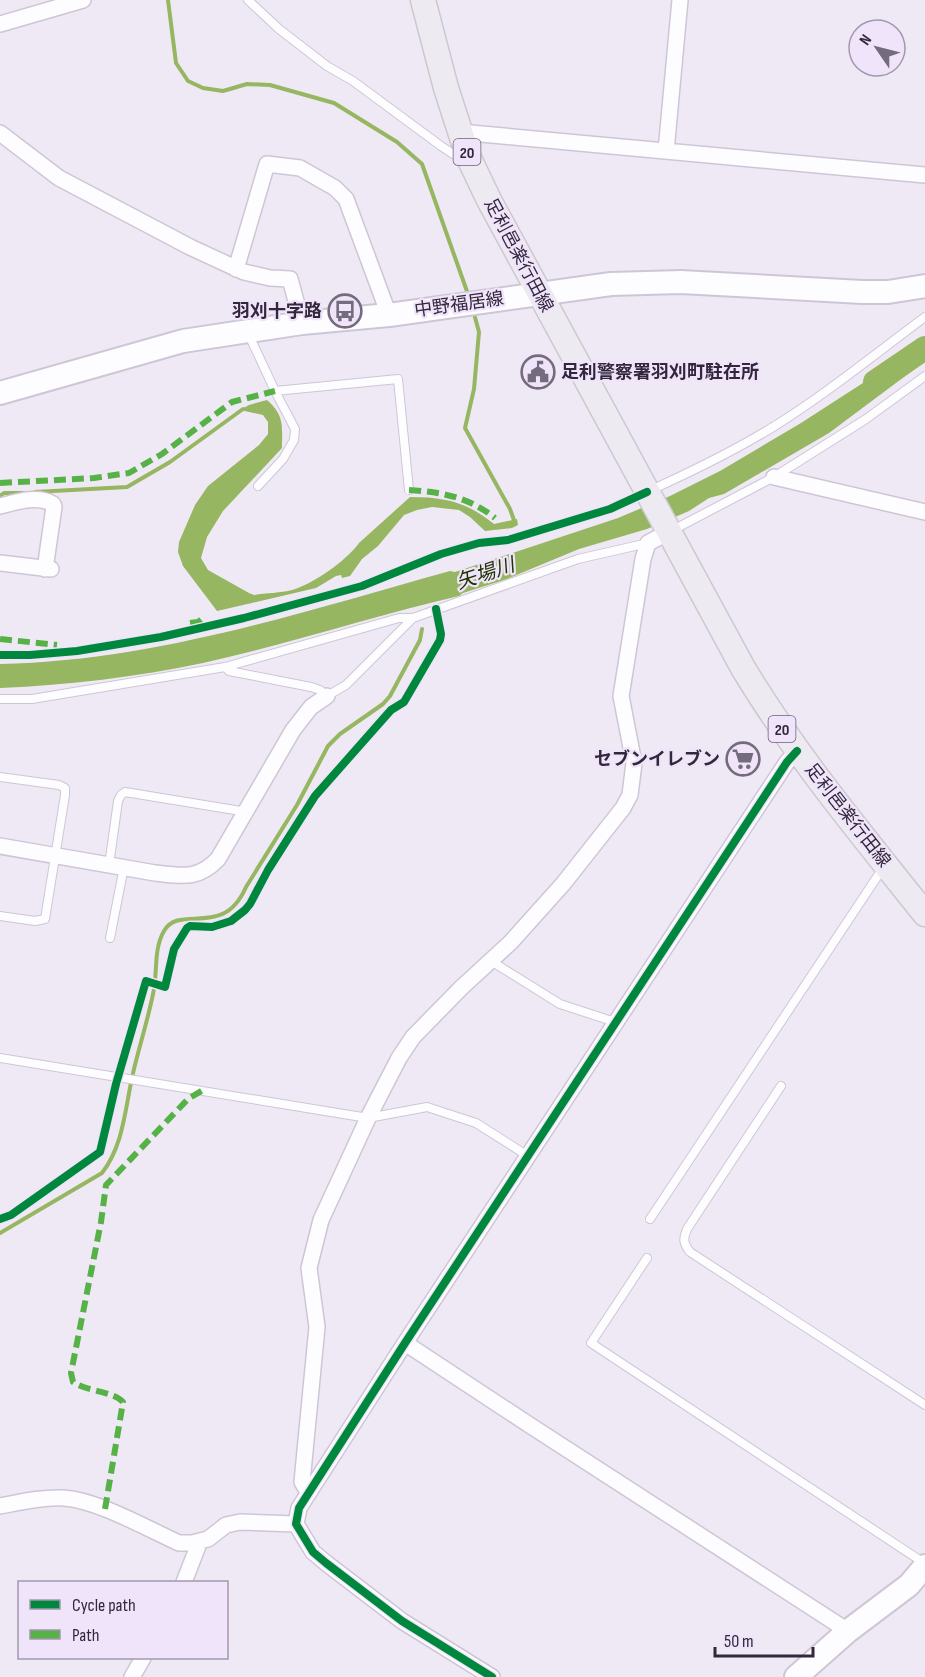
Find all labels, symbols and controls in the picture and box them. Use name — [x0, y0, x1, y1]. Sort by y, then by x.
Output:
north arrow — [847, 18, 907, 78]
text: N — [856, 31, 876, 49]
road number: 20 — [454, 139, 480, 165]
street label: 足利邑楽行田線 — [480, 195, 557, 316]
street label: 中野福居線 — [413, 288, 505, 321]
bus stop icon: 羽刈十字路 — [327, 293, 363, 329]
place label: 羽刈十字路 — [232, 301, 322, 322]
public building icon: 足利警察署羽刈町駐在所 — [520, 354, 556, 390]
place label: 足利警察署羽刈町駐在所 — [561, 362, 759, 383]
water label: 矢場川 — [453, 553, 519, 595]
road number: 20 — [768, 716, 796, 742]
supermarket icon: セブンイレブン — [725, 741, 761, 777]
place label: セブンイレブン — [594, 749, 720, 770]
street label: 足利邑楽行田線 — [801, 759, 895, 871]
legend — [18, 1581, 228, 1659]
text: Cycle path — [72, 1595, 136, 1616]
scale bar — [715, 1620, 812, 1658]
text: Path — [72, 1625, 100, 1646]
text: 50 m — [724, 1631, 754, 1652]

